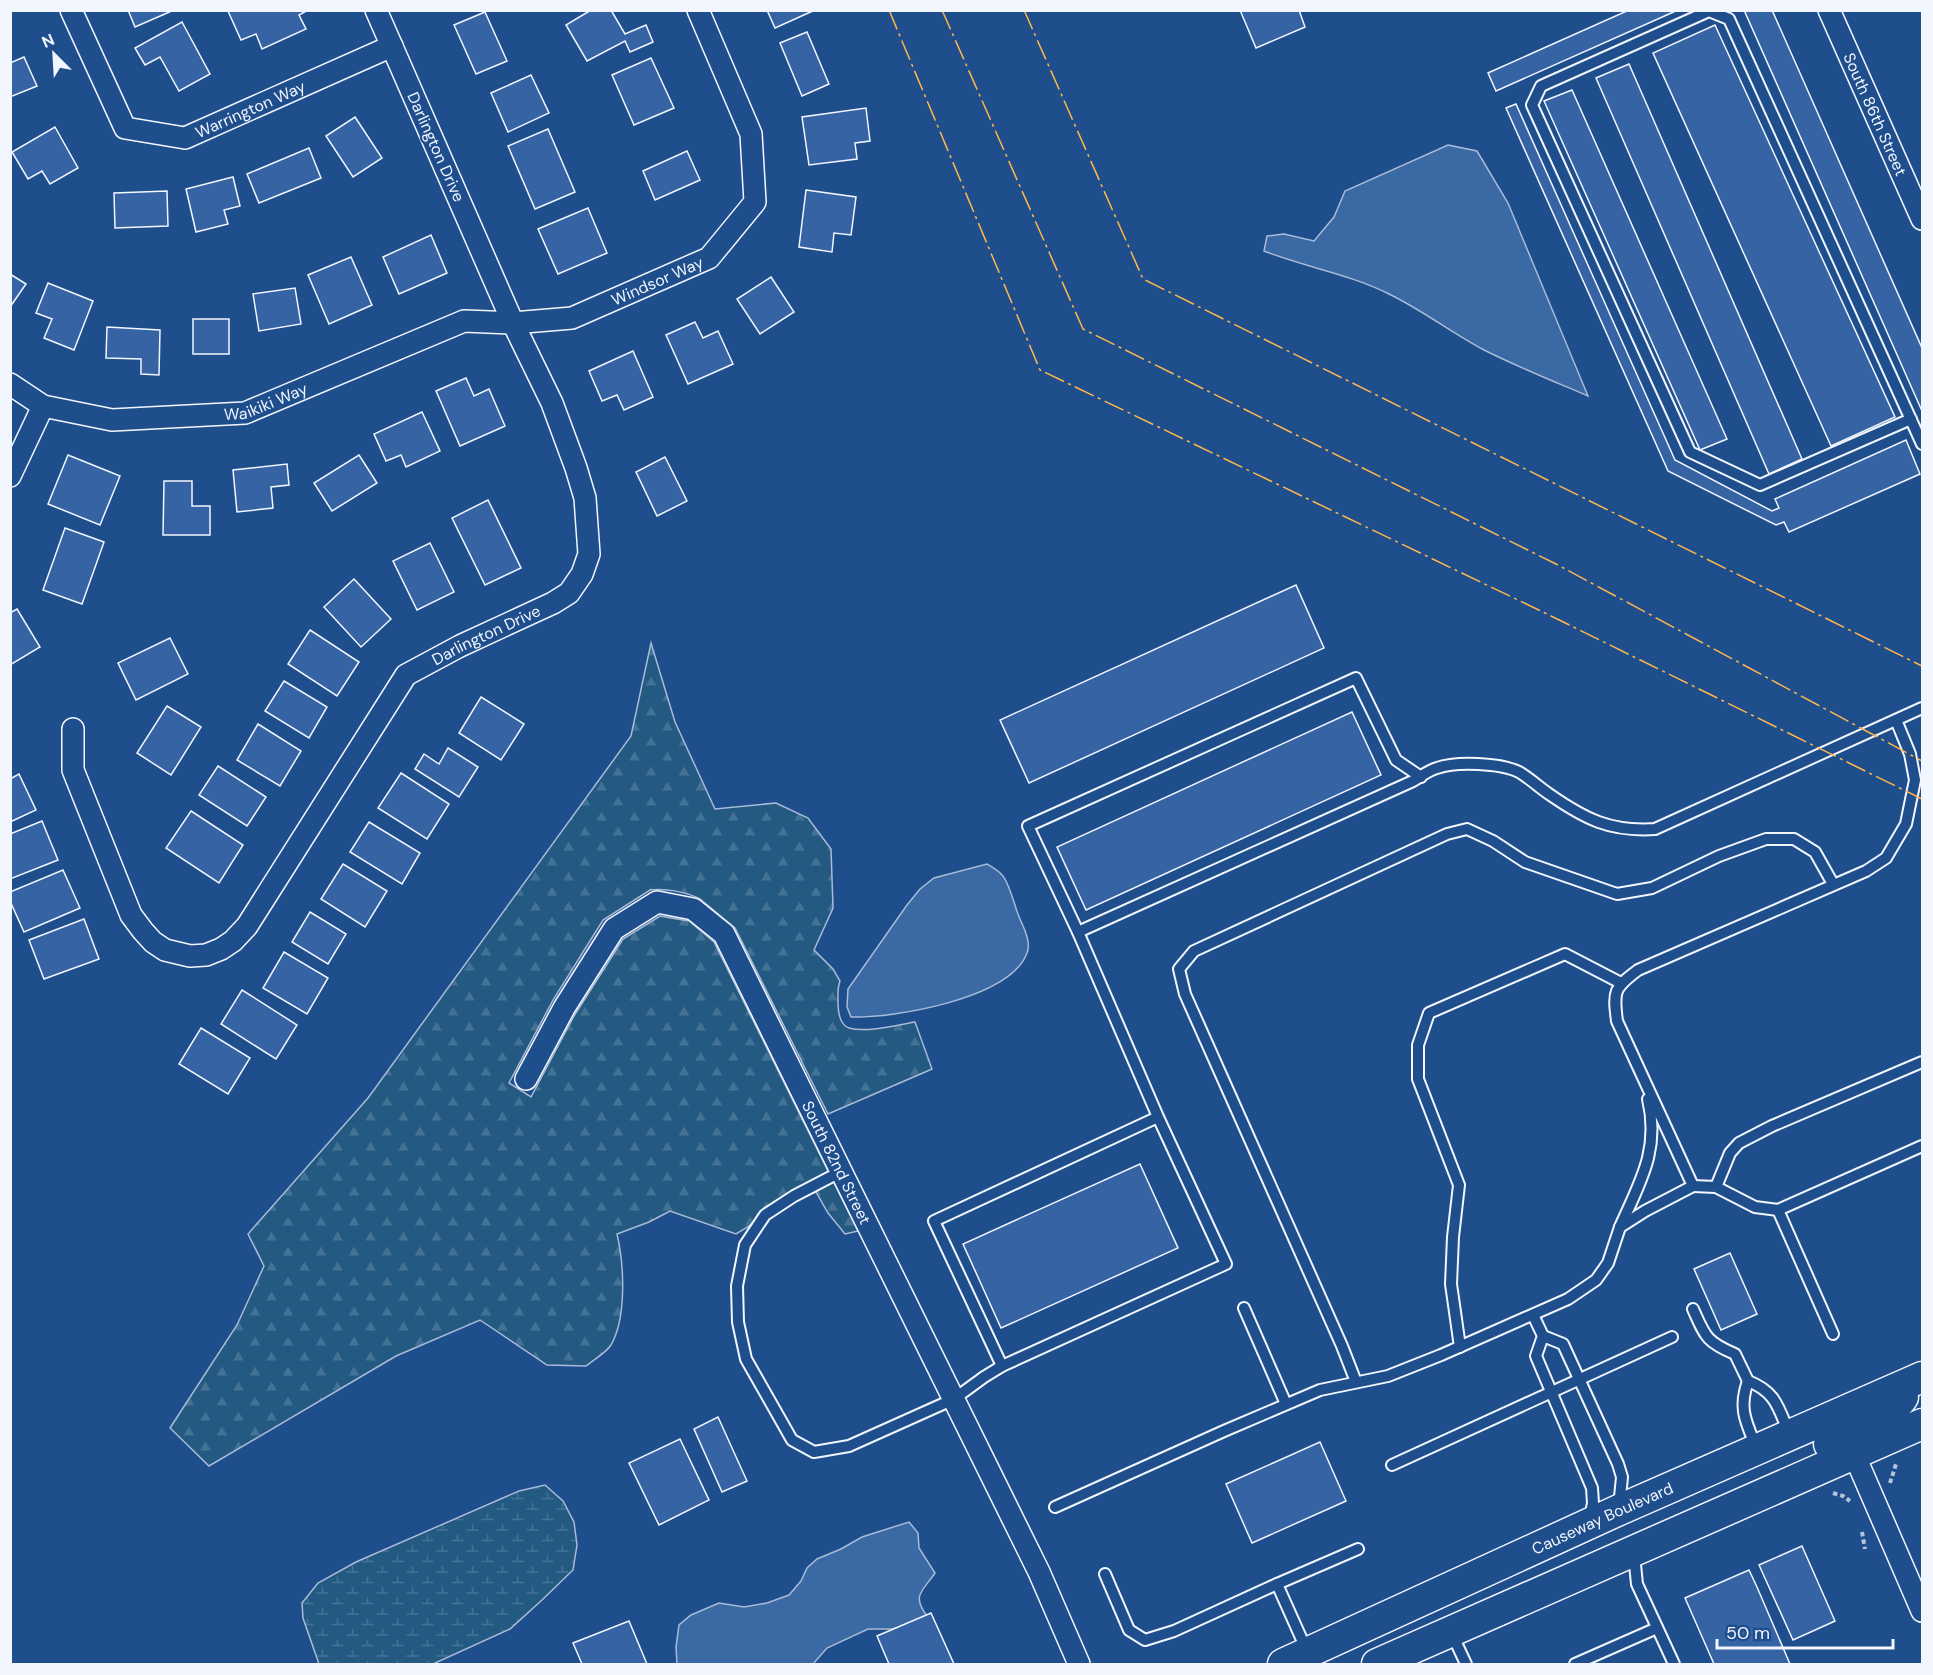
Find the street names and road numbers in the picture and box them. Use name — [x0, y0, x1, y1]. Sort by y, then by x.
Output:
street label: South 86th Street — [1839, 49, 1912, 179]
street label: Warrington Way — [192, 75, 309, 143]
street label: Darlington Drive — [402, 89, 470, 205]
street label: Windsor Way — [608, 251, 707, 310]
street label: Waikiki Way — [223, 378, 310, 425]
street label: Darlington Drive — [428, 600, 544, 670]
street label: South 82nd Street — [797, 1097, 876, 1228]
street label: Causeway Boulevard — [1528, 1477, 1676, 1559]

